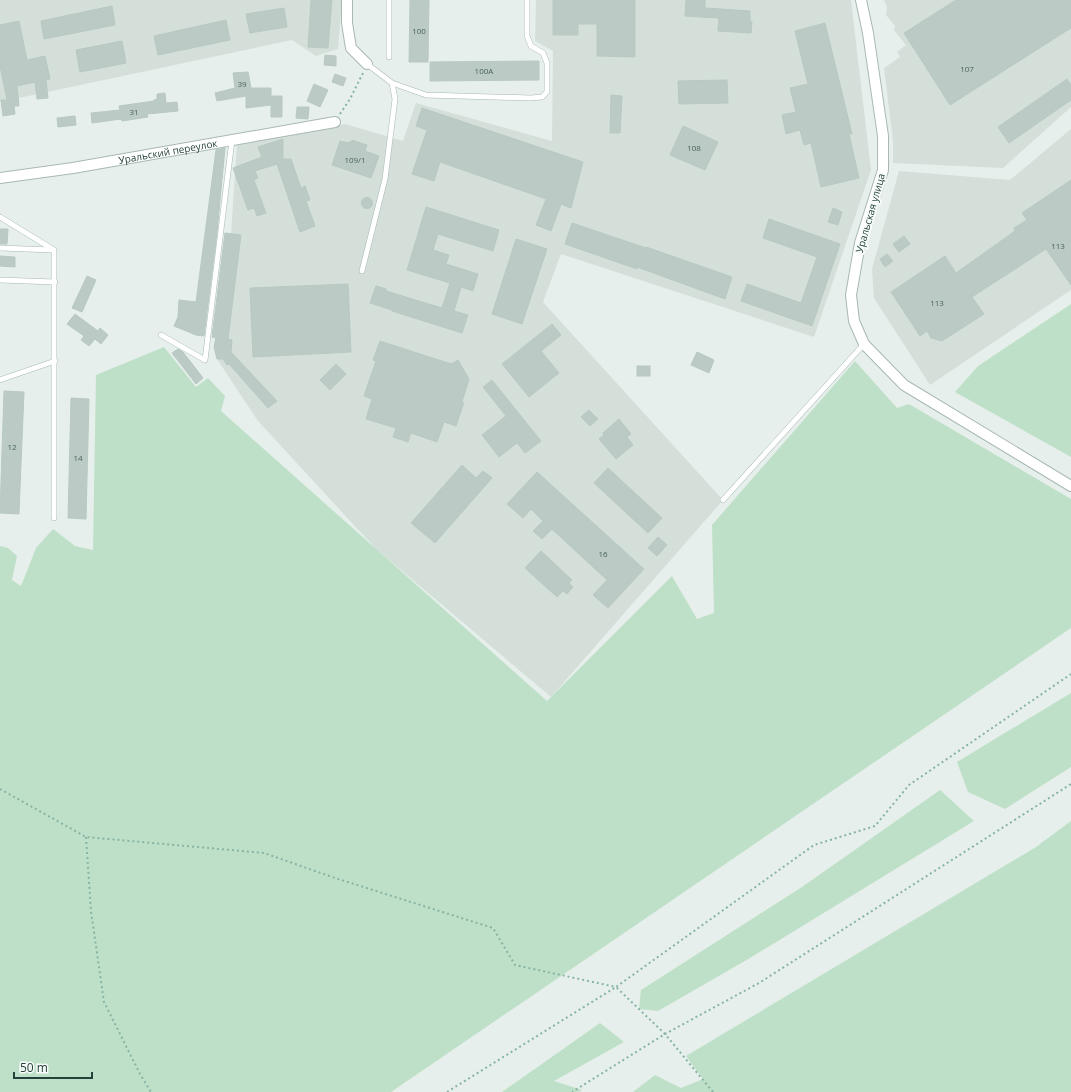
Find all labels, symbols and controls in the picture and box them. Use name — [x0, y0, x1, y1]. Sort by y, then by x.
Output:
house number: 100 — [412, 25, 426, 36]
house number: 107 — [960, 63, 974, 74]
house number: 100А — [475, 65, 494, 76]
house number: 39 — [237, 78, 247, 89]
house number: 31 — [129, 106, 139, 117]
street label: Уральский переулок — [117, 136, 219, 167]
house number: 108 — [687, 142, 701, 153]
house number: 109/1 — [344, 154, 366, 165]
street label: Уральская улица — [852, 172, 888, 254]
house number: 113 — [1051, 240, 1065, 251]
house number: 113 — [930, 297, 944, 308]
house number: 12 — [7, 441, 17, 452]
house number: 14 — [73, 452, 83, 463]
house number: 16 — [598, 548, 608, 559]
scale bar — [14, 1054, 92, 1080]
text: 50 m — [20, 1059, 48, 1076]

